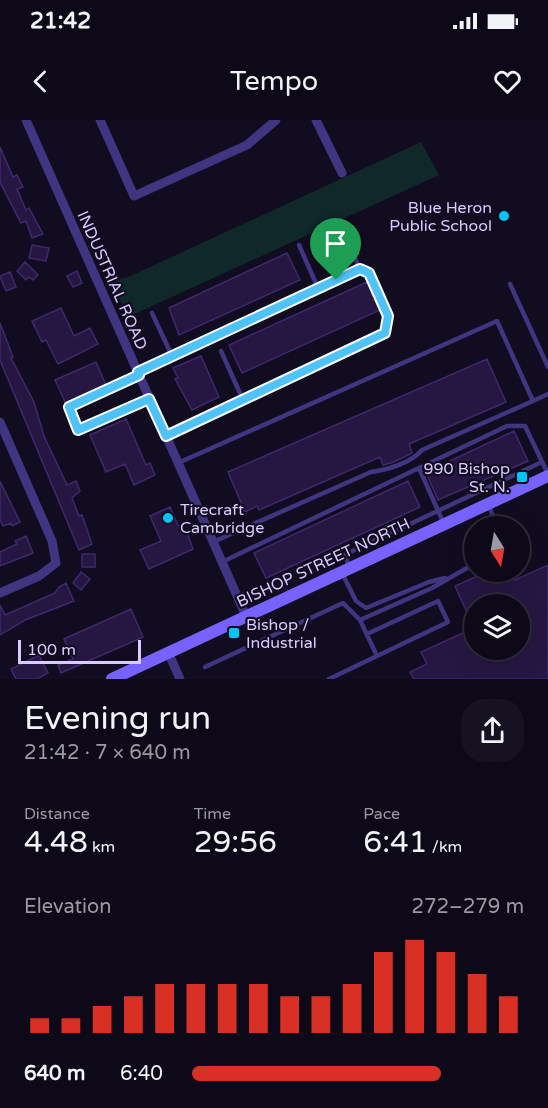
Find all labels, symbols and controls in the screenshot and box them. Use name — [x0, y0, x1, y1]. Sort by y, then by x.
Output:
text: 21:42 — [30, 8, 91, 34]
icon: back — [24, 65, 57, 98]
text: Tempo — [230, 65, 318, 98]
icon: heart — [491, 65, 524, 98]
place label: Blue Heron Public School — [389, 198, 492, 236]
street label: INDUSTRIAL ROAD — [72, 208, 152, 353]
marker: Blue Heron Public School — [497, 209, 511, 223]
pin — [310, 218, 361, 280]
icon: arrive — [319, 227, 352, 260]
place label: 990 Bishop St. N. — [424, 459, 510, 497]
marker: 990 Bishop St. N. — [515, 470, 529, 484]
place label: Tirecraft Cambridge — [180, 500, 264, 538]
marker: Tirecraft Cambridge — [161, 511, 175, 525]
street label: BISHOP STREET NORTH — [233, 514, 413, 612]
north arrow — [464, 516, 530, 582]
map controls — [464, 516, 530, 660]
button: layers — [464, 594, 530, 660]
place label: Bishop / Industrial — [246, 615, 317, 653]
marker: Bishop / Industrial — [227, 626, 241, 640]
scale bar — [18, 637, 141, 664]
text: 100 m — [27, 640, 76, 660]
text: Evening run — [24, 699, 211, 738]
button: share — [461, 699, 524, 762]
text: 21:42 · 7 × 640 m — [24, 741, 191, 765]
text: Distance — [24, 804, 90, 824]
text: Time — [194, 804, 231, 824]
text: Pace — [363, 804, 400, 824]
text: 4.48 — [24, 824, 88, 861]
text: 29:56 — [194, 824, 277, 861]
text: 6:41 — [363, 824, 428, 861]
text: km — [88, 837, 115, 857]
text: /km — [428, 837, 462, 857]
text: Elevation — [24, 895, 111, 919]
text: 272–279 m — [411, 895, 524, 919]
text: 640 m — [24, 1062, 85, 1086]
text: 6:40 — [120, 1062, 163, 1086]

